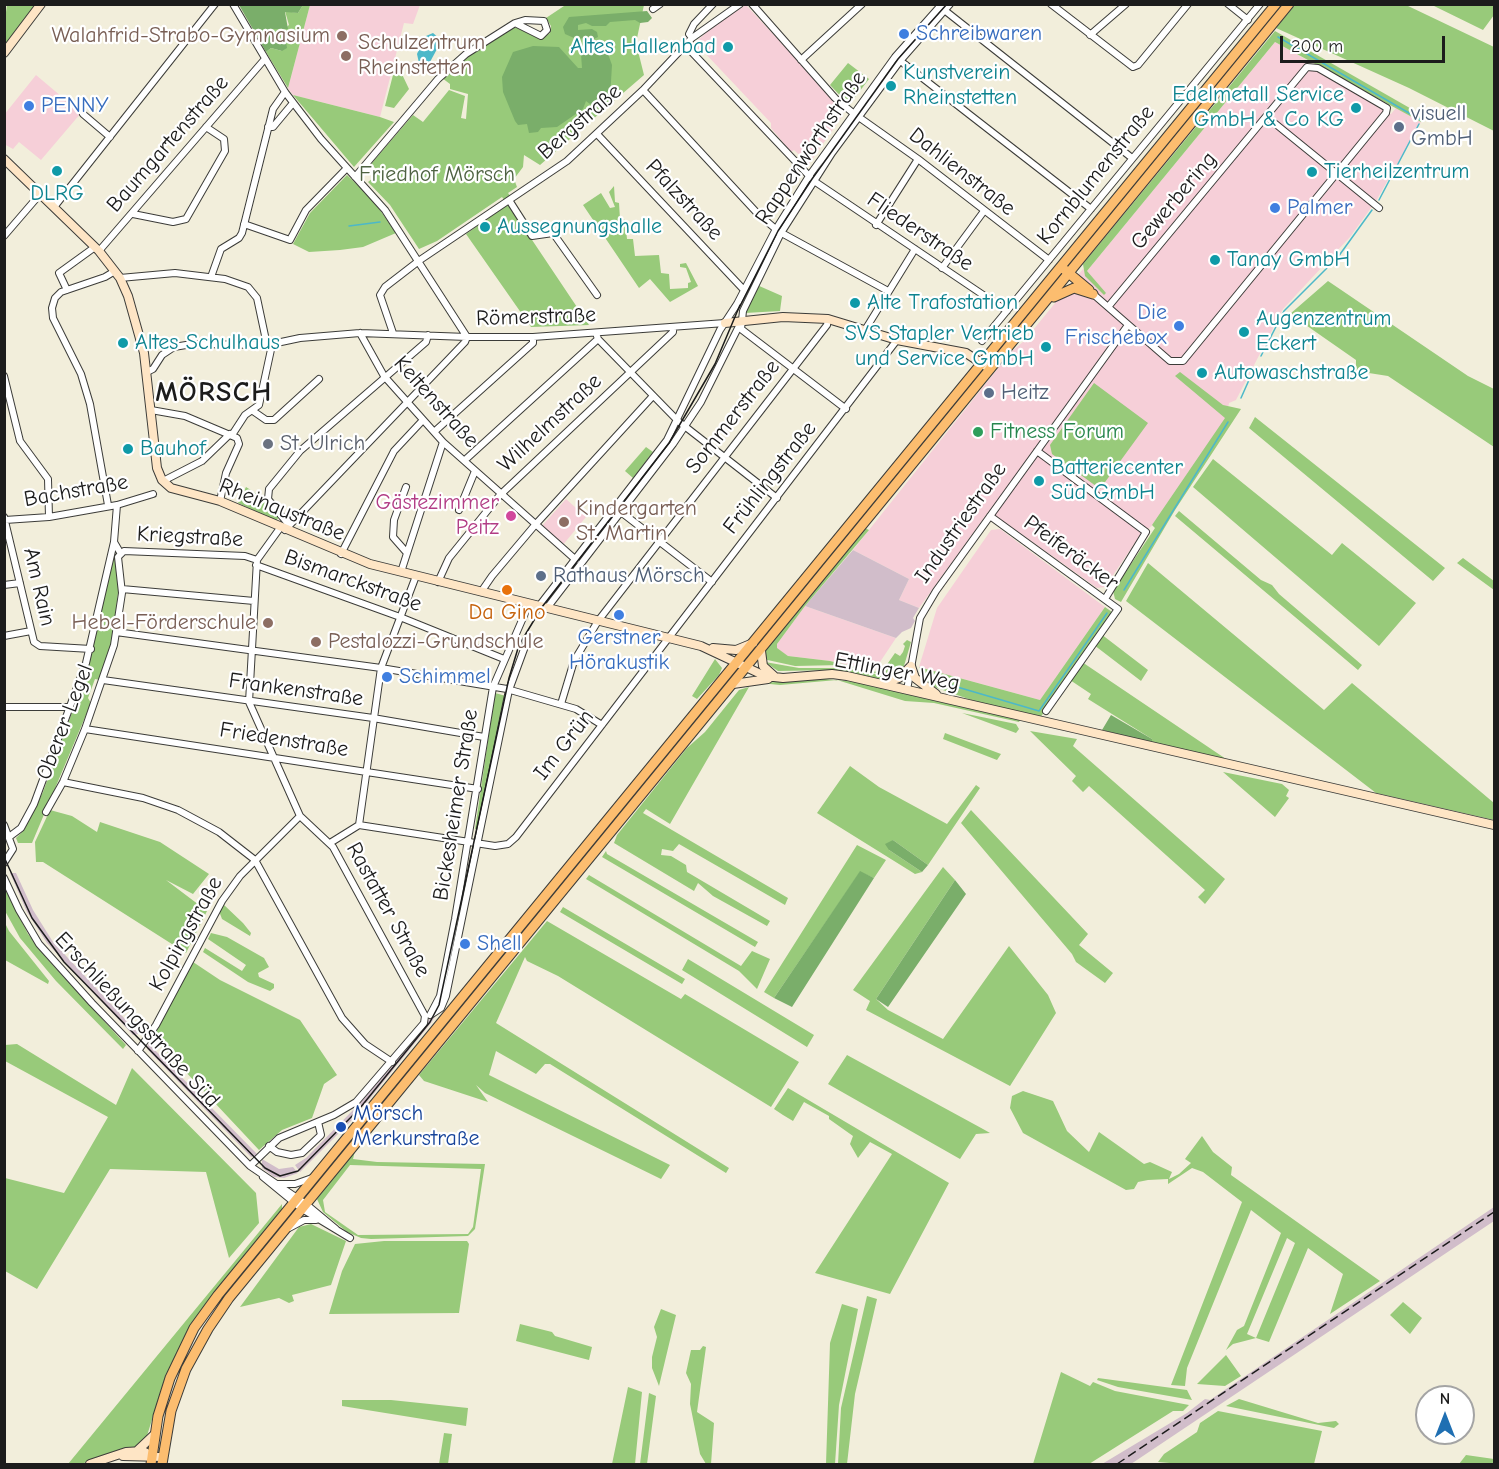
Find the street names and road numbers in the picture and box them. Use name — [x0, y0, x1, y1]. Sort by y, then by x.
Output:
street label: Rappenwörthstraße — [750, 66, 872, 230]
street label: Baumgartenstraße — [101, 70, 235, 218]
street label: Bergstraße — [533, 79, 627, 165]
street label: Kornblumenstraße — [1032, 100, 1160, 250]
street label: Dahlienstraße — [904, 122, 1020, 222]
street label: Gewerbering — [1125, 147, 1223, 255]
street label: Pfalzstraße — [640, 154, 728, 246]
street label: Fliederstraße — [862, 187, 978, 277]
street label: Römerstraße — [476, 302, 596, 332]
street label: Keltenstraße — [388, 351, 484, 453]
street label: Sommerstraße — [680, 355, 786, 479]
street label: Wilhelmstraße — [493, 368, 607, 478]
street label: Frühlingstraße — [718, 416, 822, 540]
street label: Industriestraße — [910, 457, 1012, 589]
street label: Bachstraße — [22, 469, 130, 513]
street label: Rheinaustraße — [215, 473, 349, 547]
street label: Pfeiferäcker — [1018, 510, 1124, 596]
street label: Kriegstraße — [136, 521, 244, 553]
street label: Bismarckstraße — [281, 544, 425, 618]
street label: Am Rain — [17, 545, 61, 629]
street label: Ettlinger Weg — [832, 647, 962, 697]
street label: Oberer Legel — [31, 661, 99, 783]
street label: Frankenstraße — [227, 667, 365, 713]
street label: Im Grün — [528, 705, 600, 785]
street label: Bickesheimer Straße — [428, 707, 484, 903]
street label: Friedenstraße — [218, 717, 350, 763]
street label: Rastatter Straße — [340, 838, 436, 982]
street label: Kolpingstraße — [144, 872, 228, 996]
street label: Erschließungsstraße Süd — [49, 927, 225, 1113]

